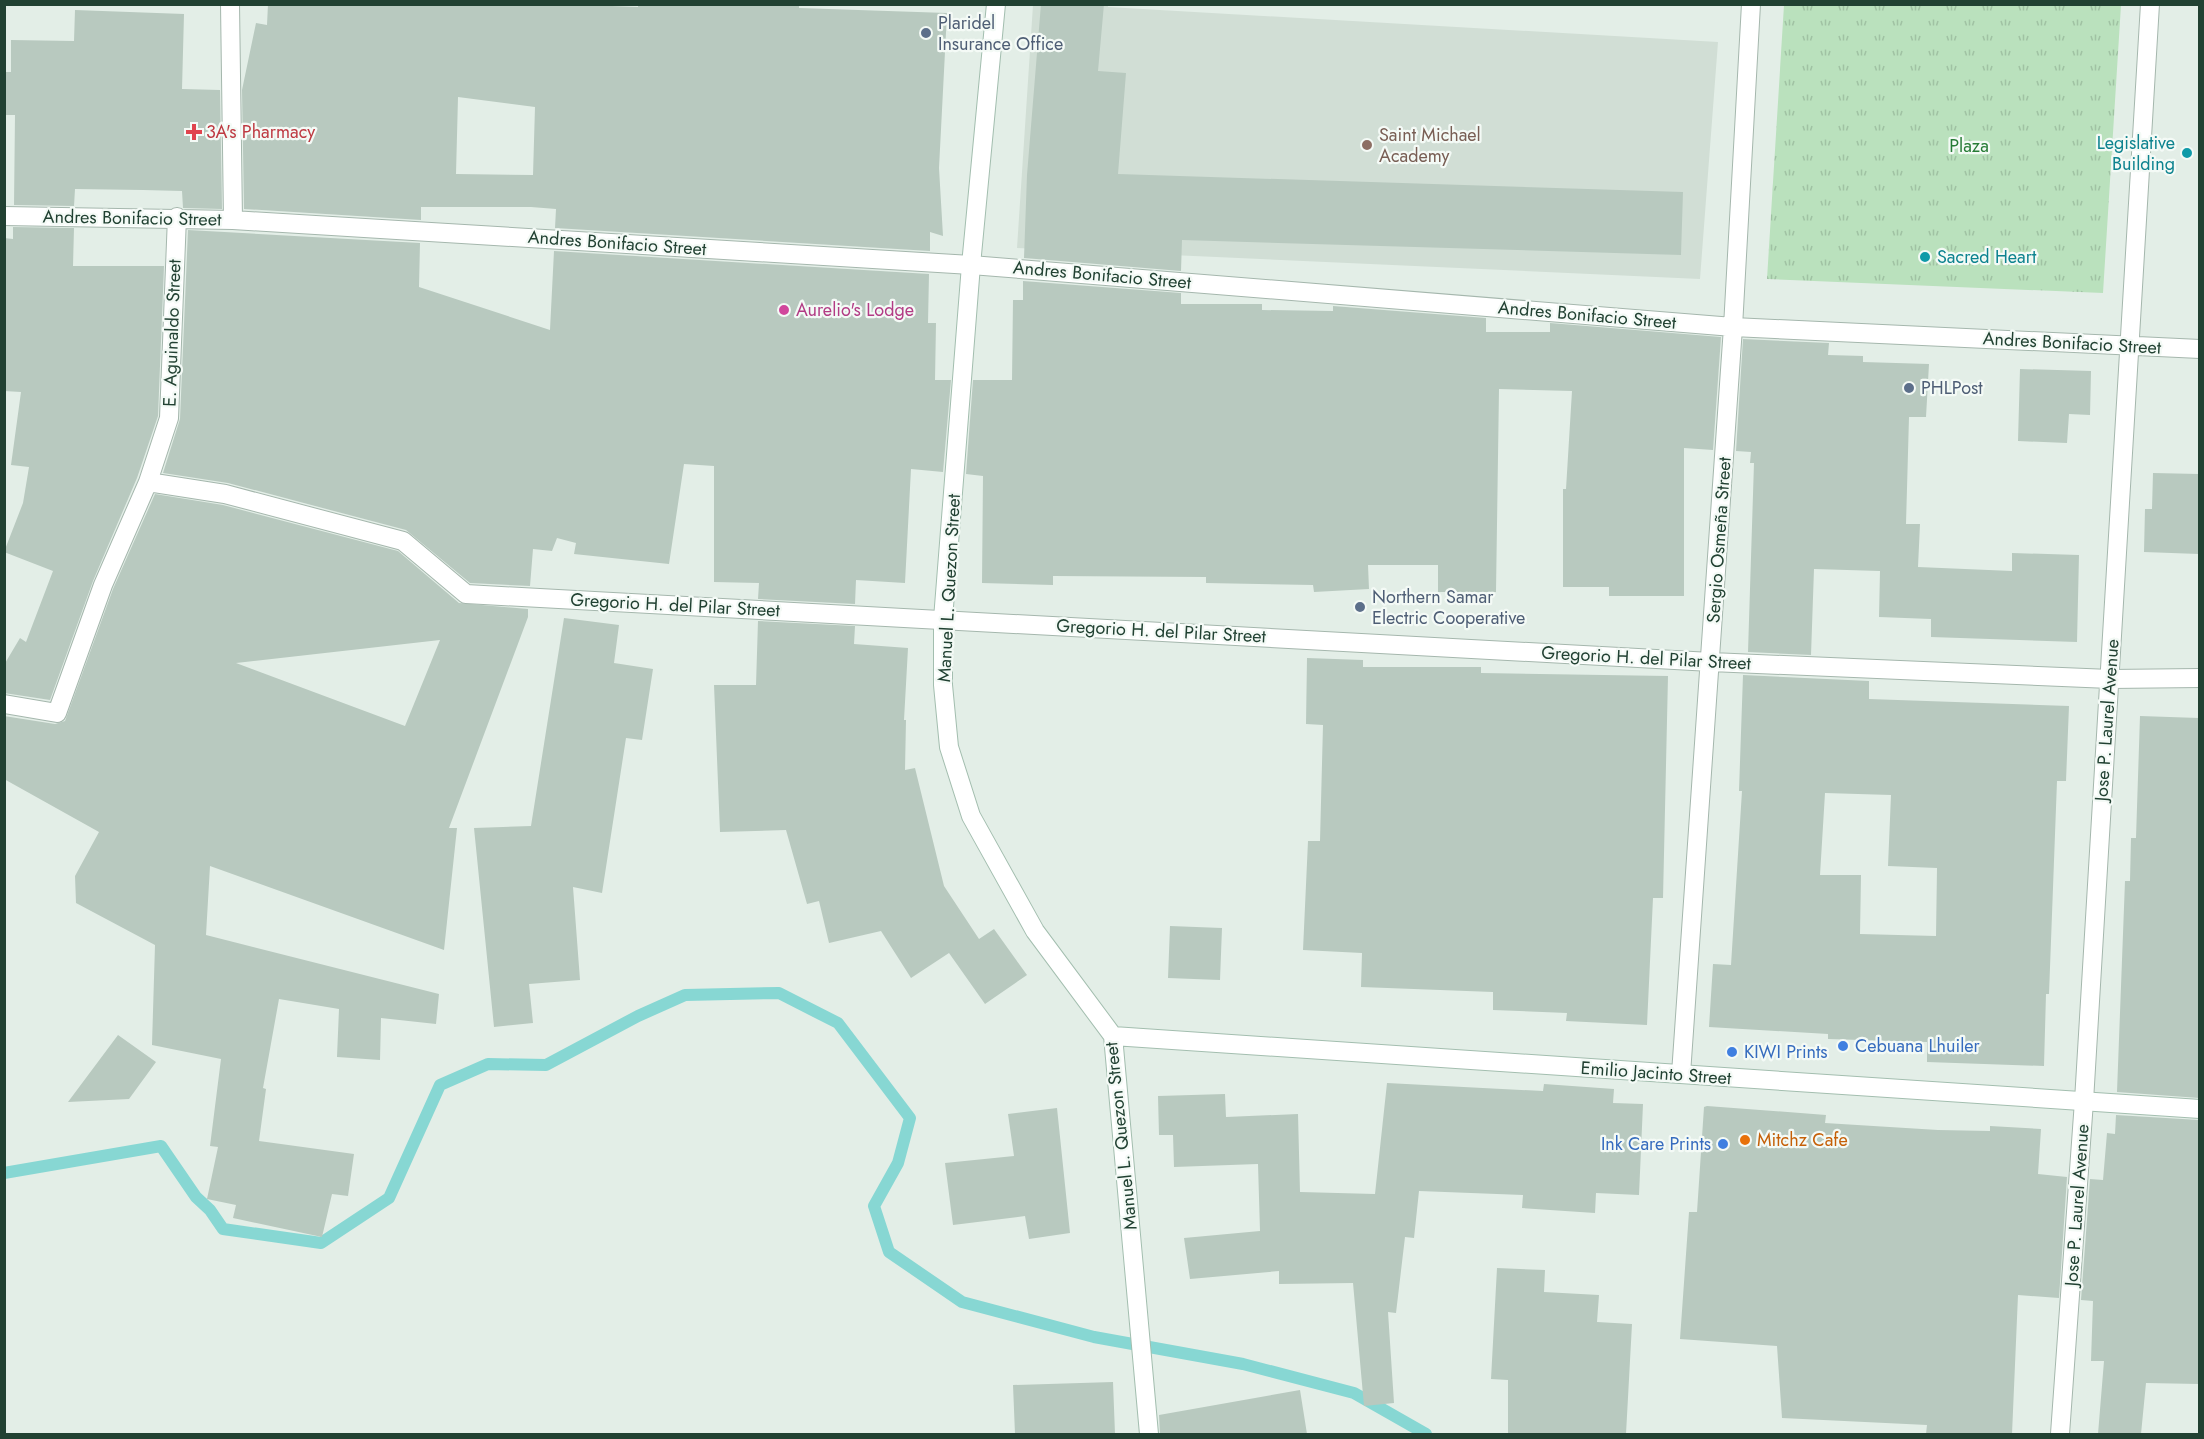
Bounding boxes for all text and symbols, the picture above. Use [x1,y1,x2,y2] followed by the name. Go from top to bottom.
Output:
[938,10,1063,57] place label: Plaridel Insurance Office
[919,26,933,40] marker: Plaridel Insurance Office
[206,119,315,145] place label: 3A's Pharmacy
[1379,122,1481,169] place label: Saint Michael Academy
[187,125,201,139] marker: 3A's Pharmacy
[2097,130,2175,177] place label: Legislative Building
[1949,133,1989,159] park label: Plaza
[1360,138,1374,152] marker: Saint Michael Academy
[2180,146,2194,160] marker: Legislative Building
[42,203,222,233] street label: Andres Bonifacio Street
[527,224,708,262] street label: Andres Bonifacio Street
[1937,244,2037,270] place label: Sacred Heart
[1918,250,1932,264] marker: Sacred Heart
[1012,254,1193,296] street label: Andres Bonifacio Street
[156,258,188,407] street label: E. Aguinaldo Street
[1497,294,1678,336] street label: Andres Bonifacio Street
[796,297,914,323] place label: Aurelio's Lodge
[777,303,791,317] marker: Aurelio's Lodge
[1982,325,2163,361] street label: Andres Bonifacio Street
[1921,375,1983,401] place label: PHLPost
[1902,381,1916,395] marker: PHLPost
[1700,455,1738,624] street label: Sergio Osmeña Street
[931,492,967,683] street label: Manuel L. Quezon Street
[1372,584,1525,631] place label: Northern Samar Electric Cooperative
[570,587,781,624] street label: Gregorio H. del Pilar Street
[1353,600,1367,614] marker: Northern Samar Electric Cooperative
[1056,613,1267,650] street label: Gregorio H. del Pilar Street
[2088,638,2126,804] street label: Jose P. Laurel Avenue
[1541,640,1752,677] street label: Gregorio H. del Pilar Street
[1855,1033,1981,1059] place label: Cebuana Lhuiler
[1744,1039,1828,1065] place label: KIWI Prints
[1836,1039,1850,1053] marker: Cebuana Lhuiler
[1098,1040,1144,1231] street label: Manuel L. Quezon Street
[1725,1045,1739,1059] marker: KIWI Prints
[1580,1055,1733,1091] street label: Emilio Jacinto Street
[2058,1123,2096,1289] street label: Jose P. Laurel Avenue
[1757,1127,1848,1153] place label: Mitchz Cafe
[1601,1131,1711,1157] place label: Ink Care Prints
[1738,1133,1752,1147] marker: Mitchz Cafe
[1716,1137,1730,1151] marker: Ink Care Prints

